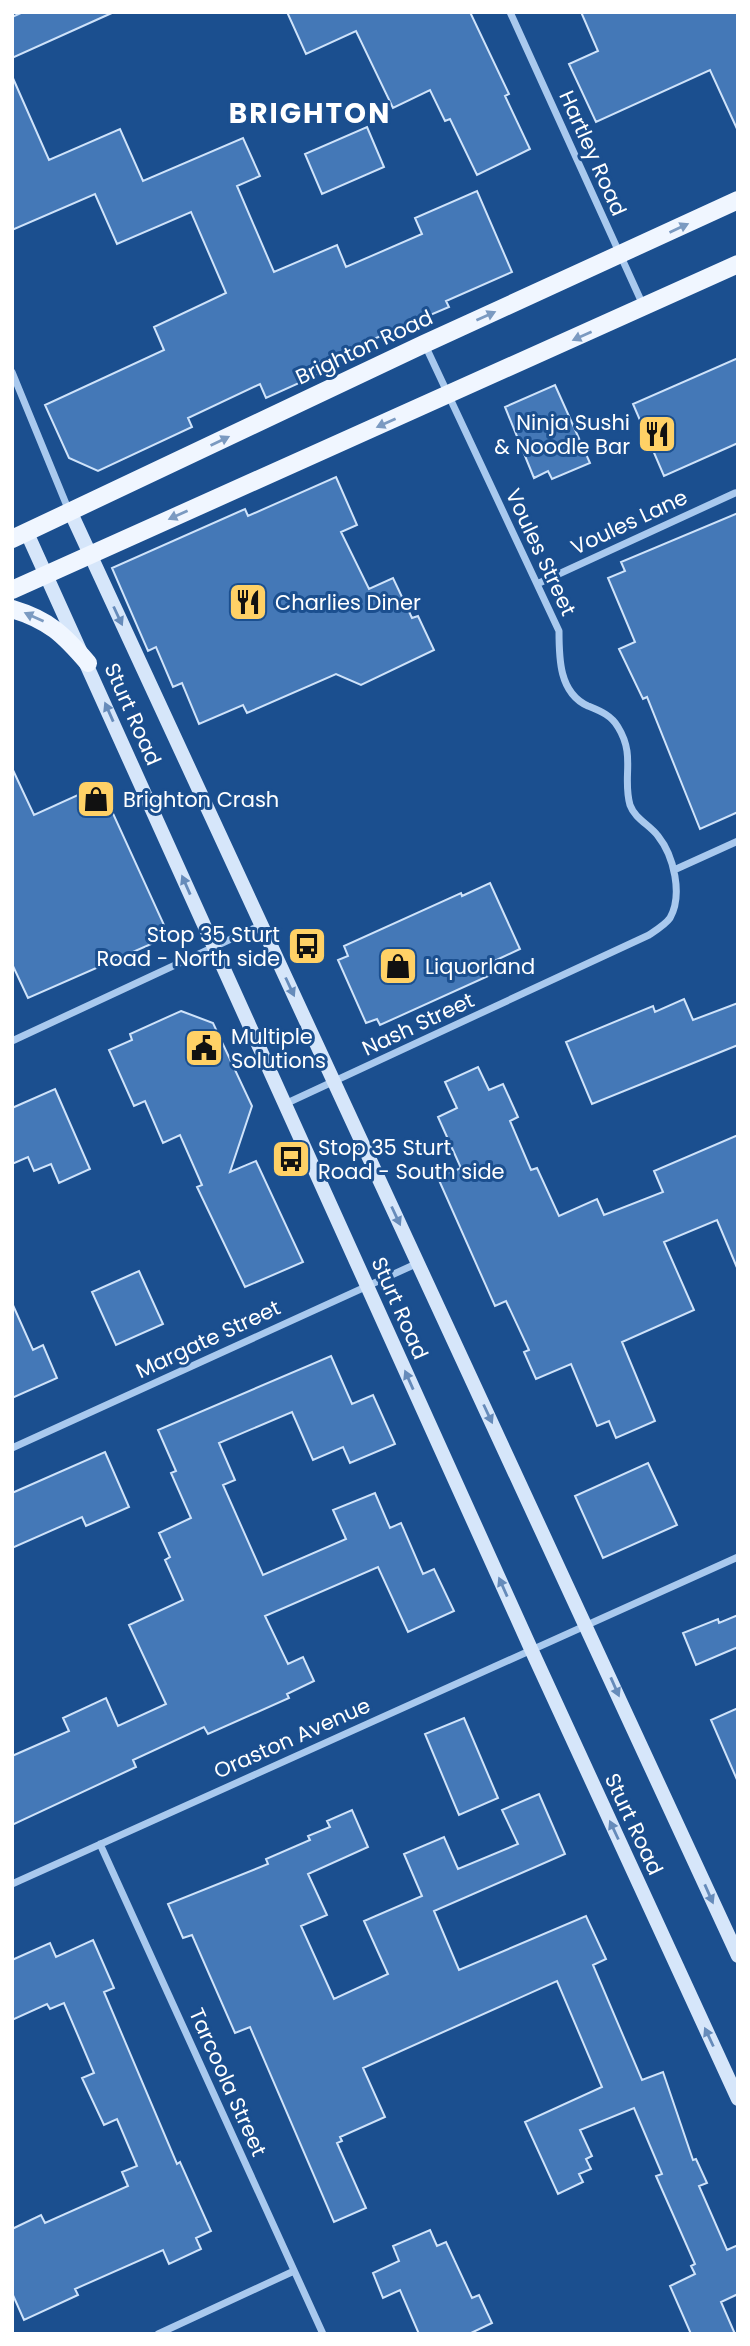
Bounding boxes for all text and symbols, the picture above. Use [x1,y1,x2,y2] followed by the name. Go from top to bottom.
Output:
[552,86,634,220] street label: Hartley Road
[229,94,391,133] district label: BRIGHTON
[669,222,689,233] one-way arrow
[291,303,437,391] street label: Brighton Road
[476,310,496,322] one-way arrow
[572,330,592,342] one-way arrow
[494,408,630,461] place label: Ninja Sushi & Noodle Bar
[636,413,678,455] restaurant icon: Ninja Sushi & Noodle Bar
[376,418,397,429] one-way arrow
[210,436,230,447] one-way arrow
[566,482,692,562] street label: Voules Lane
[499,484,583,620] street label: Voules Street
[168,509,188,521] one-way arrow
[227,581,269,623] restaurant icon: Charlies Diner
[275,588,421,617] place label: Charlies Diner
[113,606,124,627] one-way arrow
[24,611,44,623] one-way arrow
[98,658,168,770] street label: Sturt Road
[103,702,115,722] one-way arrow
[75,778,117,820] shop icon: Brighton Crash
[123,785,279,814] place label: Brighton Crash
[180,874,191,895] one-way arrow
[97,920,280,973] place label: Stop 35 Sturt Road - North side
[286,925,328,967] bus stop icon: Stop 35 Sturt Road - North side
[377,945,419,987] shop icon: Liquorland
[425,952,535,981] place label: Liquorland
[284,977,296,997] one-way arrow
[357,985,479,1063] street label: Nash Street
[231,1022,326,1075] place label: Multiple Solutions
[183,1027,225,1069] public building icon: Multiple Solutions
[318,1133,505,1186] place label: Stop 35 Sturt Road - South side
[270,1138,312,1180] bus stop icon: Stop 35 Sturt Road - South side
[391,1205,402,1226] one-way arrow
[365,1252,435,1364] street label: Sturt Road
[131,1293,285,1385] street label: Margate Street
[403,1370,415,1390] one-way arrow
[482,1404,494,1424] one-way arrow
[497,1577,509,1597] one-way arrow
[610,1676,621,1697] one-way arrow
[209,1690,375,1786] street label: Oraston Avenue
[598,1768,670,1880] street label: Sturt Road
[608,1820,620,1840] one-way arrow
[704,1883,715,1904] one-way arrow
[182,2003,274,2161] street label: Tarcoola Street
[703,2027,715,2047] one-way arrow

